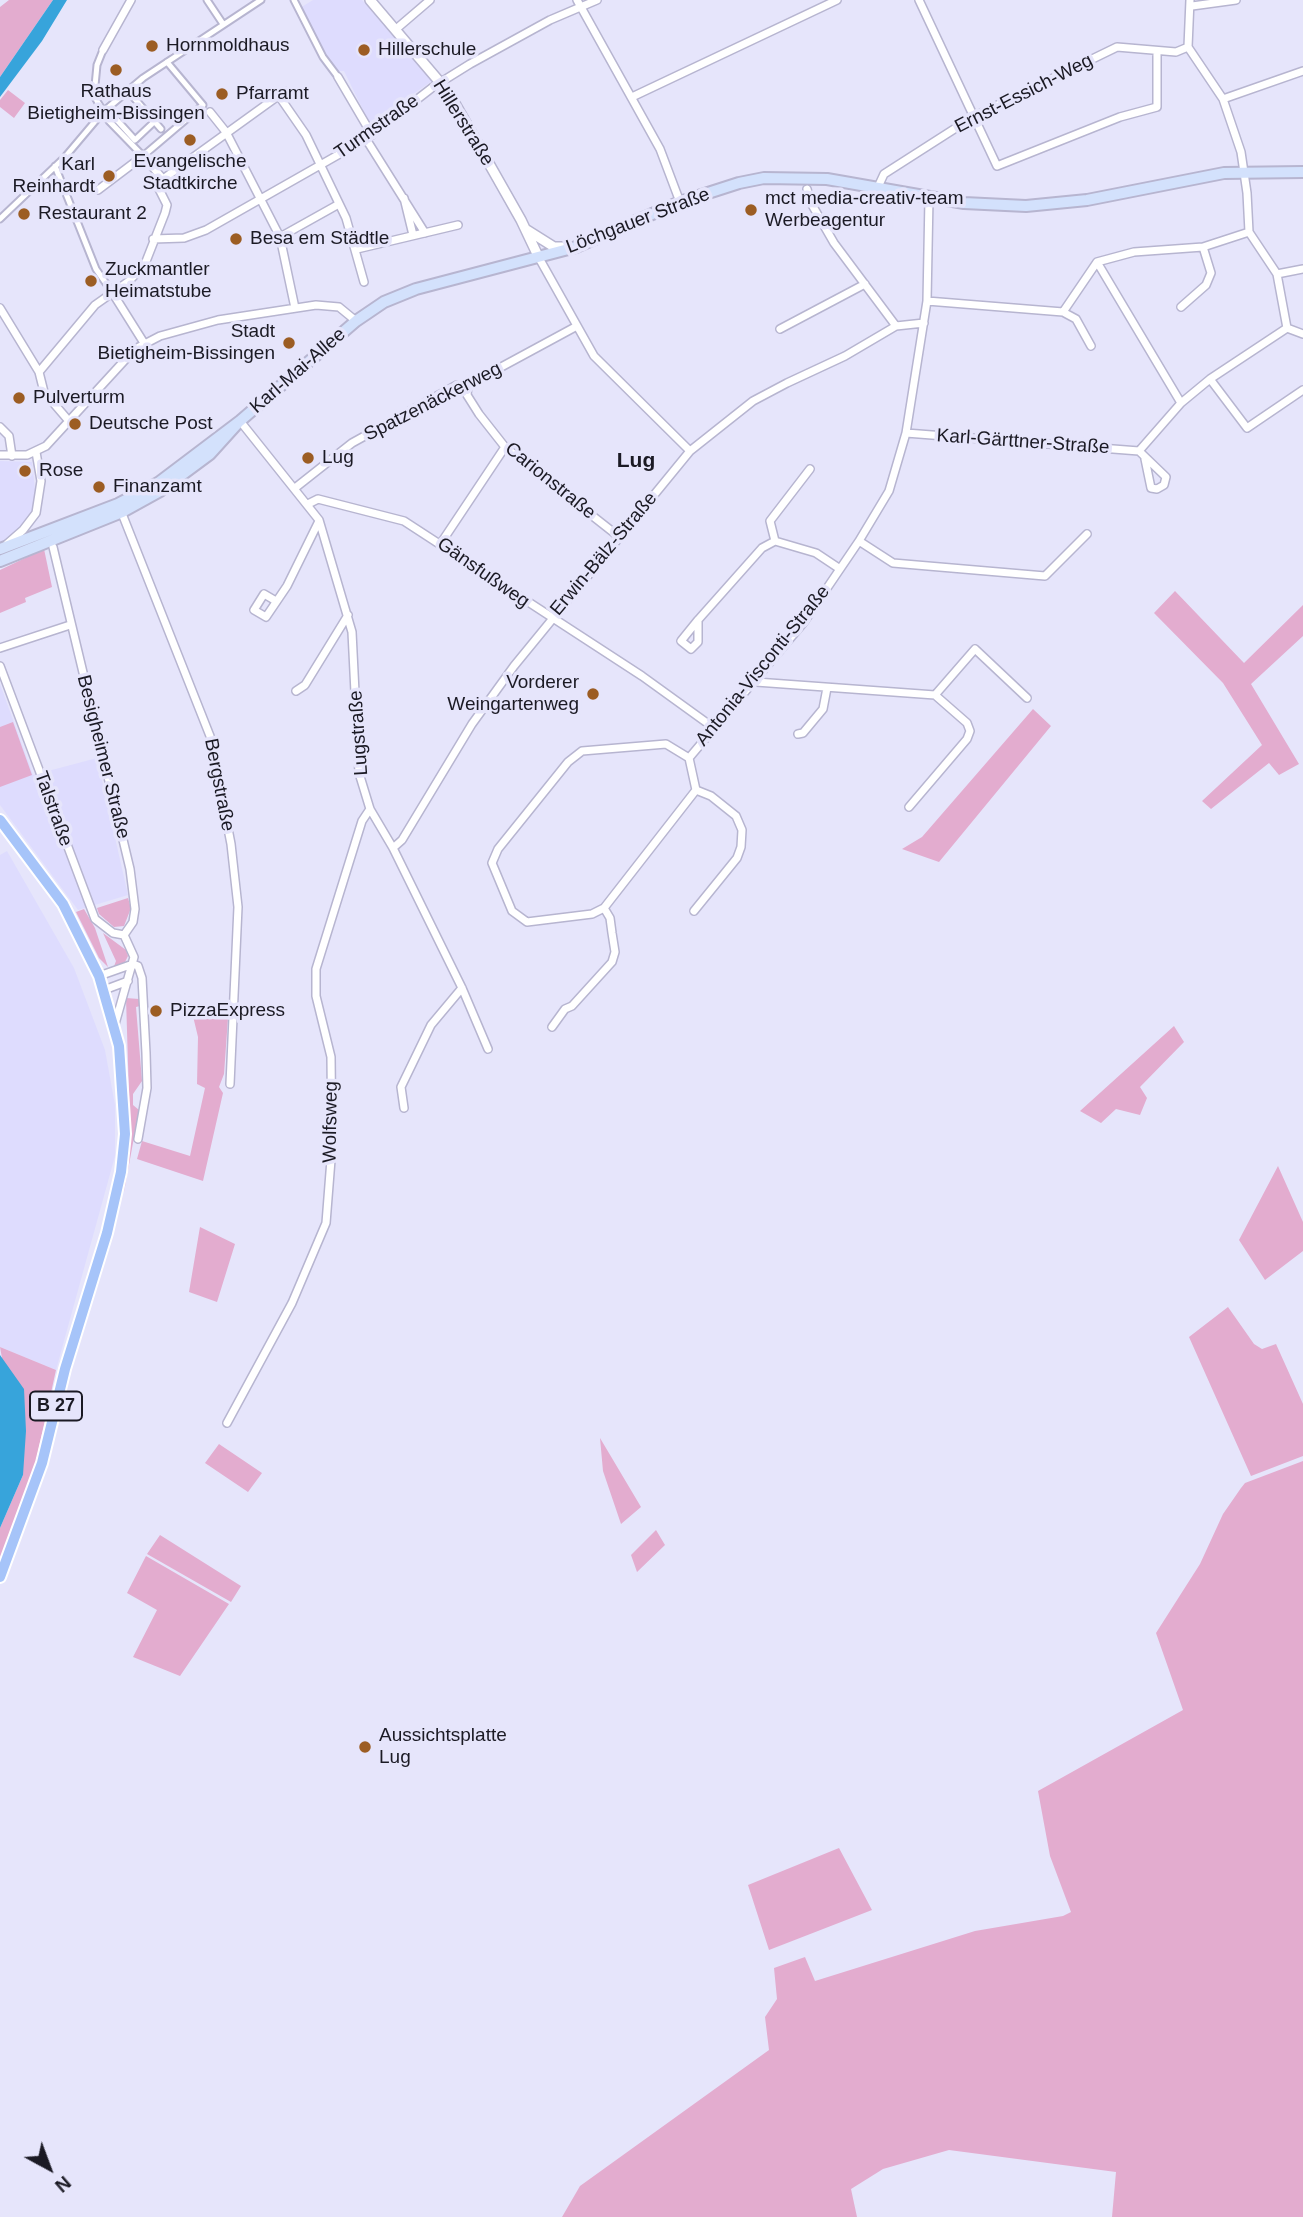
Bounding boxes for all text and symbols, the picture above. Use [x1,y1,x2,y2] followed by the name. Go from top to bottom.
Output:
[166,35,290,57] place label: Hornmoldhaus
[144,38,160,54] marker: Hornmoldhaus
[378,39,476,61] place label: Hillerschule
[356,42,372,58] marker: Hillerschule
[951,49,1097,139] street label: Ernst-Essich-Weg
[108,62,124,78] marker: Rathaus Bietigheim-Bissingen
[428,76,498,170] street label: Hillerstraße
[27,81,205,125] place label: Rathaus Bietigheim-Bissingen
[236,83,309,105] place label: Pfarramt
[214,86,230,102] marker: Pfarramt
[331,90,423,164] street label: Turmstraße
[182,132,198,148] marker: Evangelische Stadtkirche
[133,151,247,195] place label: Evangelische Stadtkirche
[13,154,95,198] place label: Karl Reinhardt
[101,168,117,184] marker: Karl Reinhardt
[563,183,713,259] street label: Löchgauer Straße
[765,188,963,232] place label: mct media-creativ-team Werbeagentur
[743,202,759,218] marker: mct media-creativ-team Werbeagentur
[38,203,147,225] place label: Restaurant 2
[16,206,32,222] marker: Restaurant 2
[250,228,389,250] place label: Besa em Städtle
[228,231,244,247] marker: Besa em Städtle
[105,259,212,303] place label: Zuckmantler Heimatstube
[83,273,99,289] marker: Zuckmantler Heimatstube
[98,321,275,365] place label: Stadt Bietigheim-Bissingen
[245,323,351,419] street label: Karl-Mai-Allee
[281,335,297,351] marker: Stadt Bietigheim-Bissingen
[361,358,505,446] street label: Spatzenäckerweg
[33,387,125,409] place label: Pulverturm
[11,390,27,406] marker: Pulverturm
[89,413,213,435] place label: Deutsche Post
[67,416,83,432] marker: Deutsche Post
[936,425,1110,459] street label: Karl-Gärttner-Straße
[500,438,600,524] street label: Carionstraße
[322,447,354,469] place label: Lug
[617,448,655,474] district label: Lug
[300,450,316,466] marker: Lug
[39,460,83,482] place label: Rose
[17,463,33,479] marker: Rose
[113,476,202,498] place label: Finanzamt
[91,479,107,495] marker: Finanzamt
[546,488,662,620] street label: Erwin-Bälz-Straße
[432,533,534,613] street label: Gänsfußweg
[691,581,835,751] street label: Antonia-Visconti-Straße
[447,672,579,716] place label: Vorderer Weingartenweg
[72,673,134,841] street label: Besigheimer Straße
[585,686,601,702] marker: Vorderer Weingartenweg
[345,690,373,776] street label: Lugstraße
[199,737,239,833] street label: Bergstraße
[29,768,77,850] street label: Talstraße
[170,1000,285,1022] place label: PizzaExpress
[148,1003,164,1019] marker: PizzaExpress
[319,1081,343,1163] street label: Wolfsweg
[30,1392,82,1420] road number: B 27
[379,1725,507,1769] place label: Aussichtsplatte Lug
[357,1739,373,1755] marker: Aussichtsplatte Lug
[14,2133,84,2203] north arrow
[51,2172,75,2197] text: N

